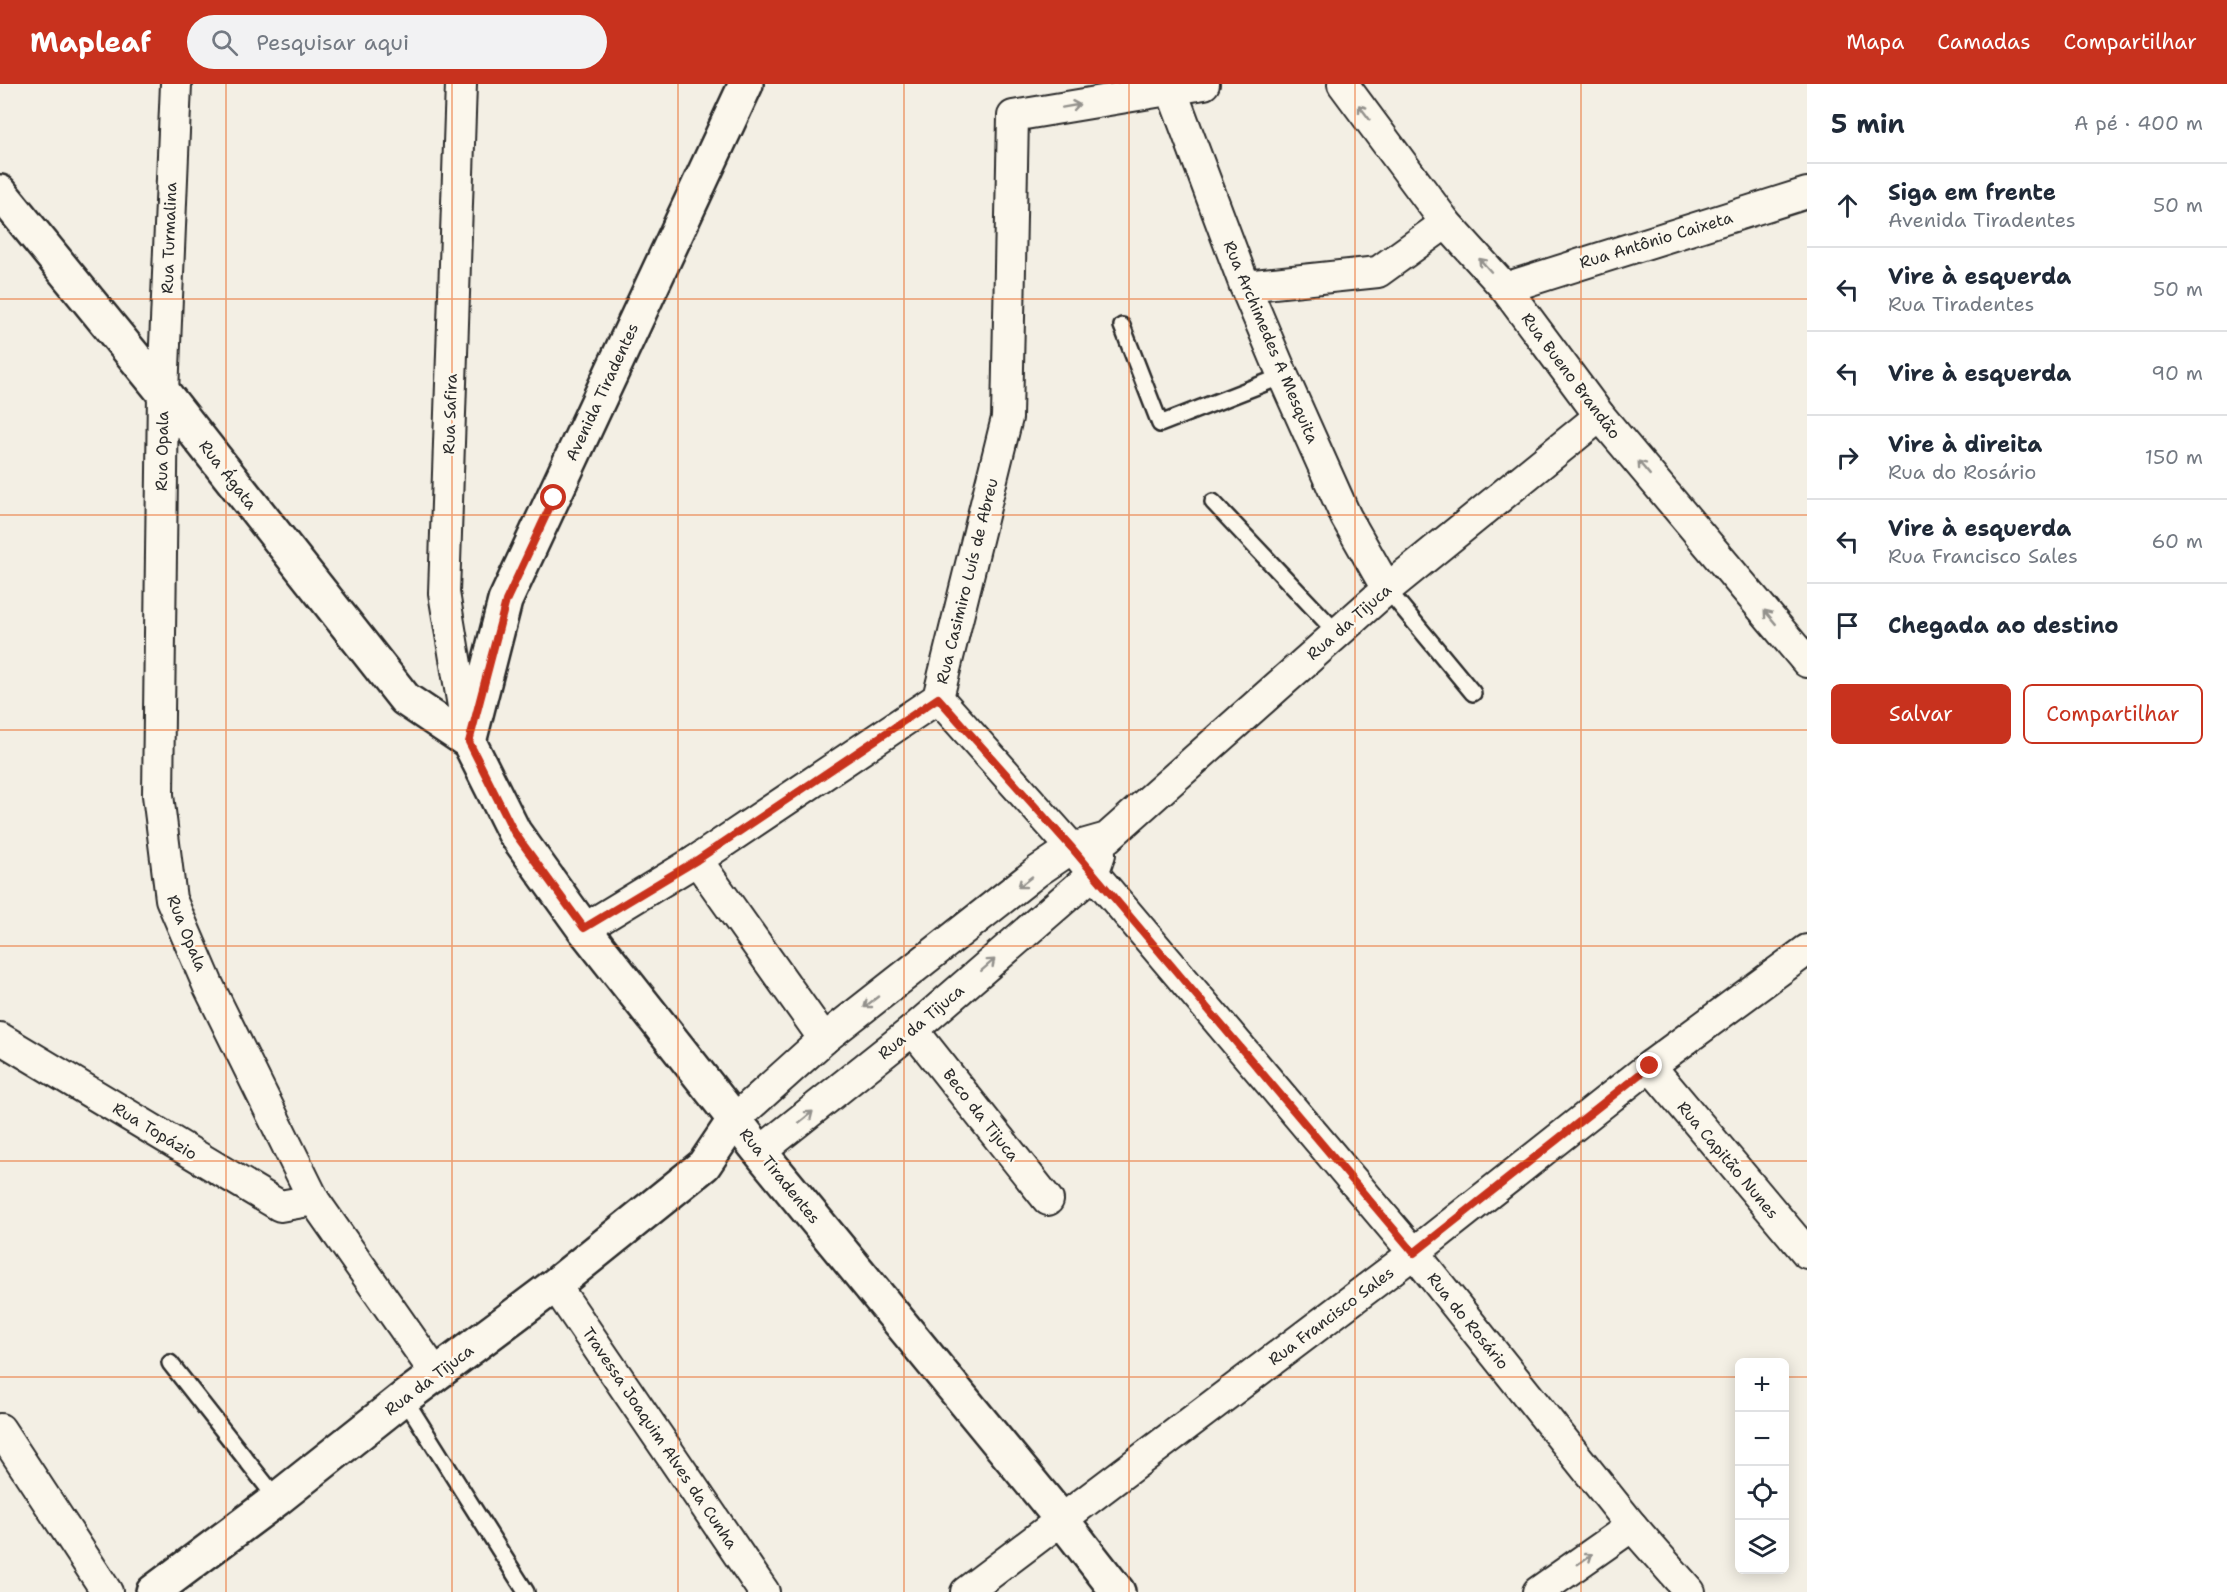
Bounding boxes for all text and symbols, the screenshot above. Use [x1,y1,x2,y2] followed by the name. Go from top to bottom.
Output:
[187,15,607,69] search box
[30,23,151,61] text: Mapleaf
[208,26,241,59] icon: search
[256,28,409,57] text: Pesquisar aqui
[1846,28,1904,56] text: Mapa
[1937,28,2031,56] text: Camadas
[2064,28,2197,56] text: Compartilhar
[1061,100,1081,111] one-way arrow
[1357,105,1370,121] one-way arrow
[1831,106,1905,141] text: 5 min
[2074,110,2203,136] text: A pé · 400 m
[1888,178,2056,207] text: Siga em frente
[157,182,181,294] street label: Rua Turmalina
[1831,189,1864,222] icon: ahead
[2153,192,2203,218] text: 50 m
[1577,207,1735,273] street label: Rua Antônio Caixeta
[1888,207,2076,233] text: Avenida Tiradentes
[1219,238,1323,447] street label: Rua Archimedes A Mesquita
[1478,258,1492,273] one-way arrow
[1888,262,2071,291] text: Vire à esquerda
[1831,273,1864,306] icon: left
[2153,276,2203,302] text: 50 m
[1888,291,2034,317] text: Rua Tiradentes
[1517,309,1625,443] street label: Rua Bueno Brandão
[561,319,643,464] street label: Avenida Tiradentes
[1831,357,1864,390] icon: left
[1888,359,2071,388] text: Vire à esquerda
[2151,360,2203,386] text: 90 m
[438,373,462,455] street label: Rua Safira
[151,411,173,491] street label: Rua Opala
[1888,430,2042,459] text: Vire à direita
[194,436,262,514] street label: Rua Ágata
[1831,441,1864,474] icon: right
[2145,444,2203,470] text: 150 m
[1888,459,2036,485] text: Rua do Rosário
[1637,460,1650,476] one-way arrow
[931,476,1003,686] street label: Rua Casimiro Luís de Abreu
[540,484,566,510] route start
[1888,514,2071,543] text: Vire à esquerda
[1831,525,1864,558] icon: left
[2151,528,2203,554] text: 60 m
[1888,543,2078,569] text: Rua Francisco Sales
[1302,579,1396,665] street label: Rua da Tijuca
[1763,609,1776,625] one-way arrow
[1831,609,1864,642] icon: arrive
[1888,611,2119,640] text: Chegada ao destino
[1831,684,2011,744] button: Salvar
[2023,684,2203,744] button: Compartilhar
[1017,875,1033,888] one-way arrow
[162,892,212,974] street label: Rua Opala
[980,958,995,972] one-way arrow
[874,980,968,1064] street label: Rua da Tijuca
[863,996,879,1009] one-way arrow
[1636,1052,1662,1078] route end
[938,1064,1024,1166] street label: Beco da Tijuca
[1673,1097,1783,1223] street label: Rua Capitão Nunes
[109,1098,201,1164] street label: Rua Topázio
[798,1110,814,1123] one-way arrow
[735,1124,825,1228] street label: Rua Tiradentes
[1264,1262,1398,1370] street label: Rua Francisco Sales
[1422,1268,1514,1374] street label: Rua do Rosário
[578,1323,742,1553] street label: Travessa Joaquim Alves da Cunha
[380,1340,478,1420] street label: Rua da Tijuca
[1735,1358,1789,1574] map controls
[1735,1358,1789,1412] button: +
[1735,1412,1789,1466] button: −
[1735,1466,1789,1520] button: locate
[1735,1520,1789,1574] button: layers
[1576,1553,1592,1565] one-way arrow

